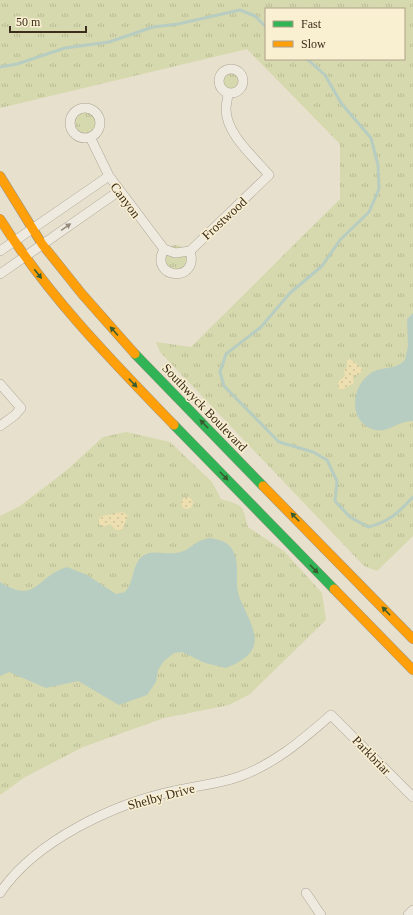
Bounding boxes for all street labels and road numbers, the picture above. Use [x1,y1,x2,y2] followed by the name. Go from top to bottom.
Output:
[107,180,144,221] street label: Canyon
[199,194,250,243] street label: Frostwood
[159,360,251,455] street label: Southwyck Boulevard
[349,733,394,778] street label: Parkbriar
[126,780,197,813] street label: Shelby Drive

